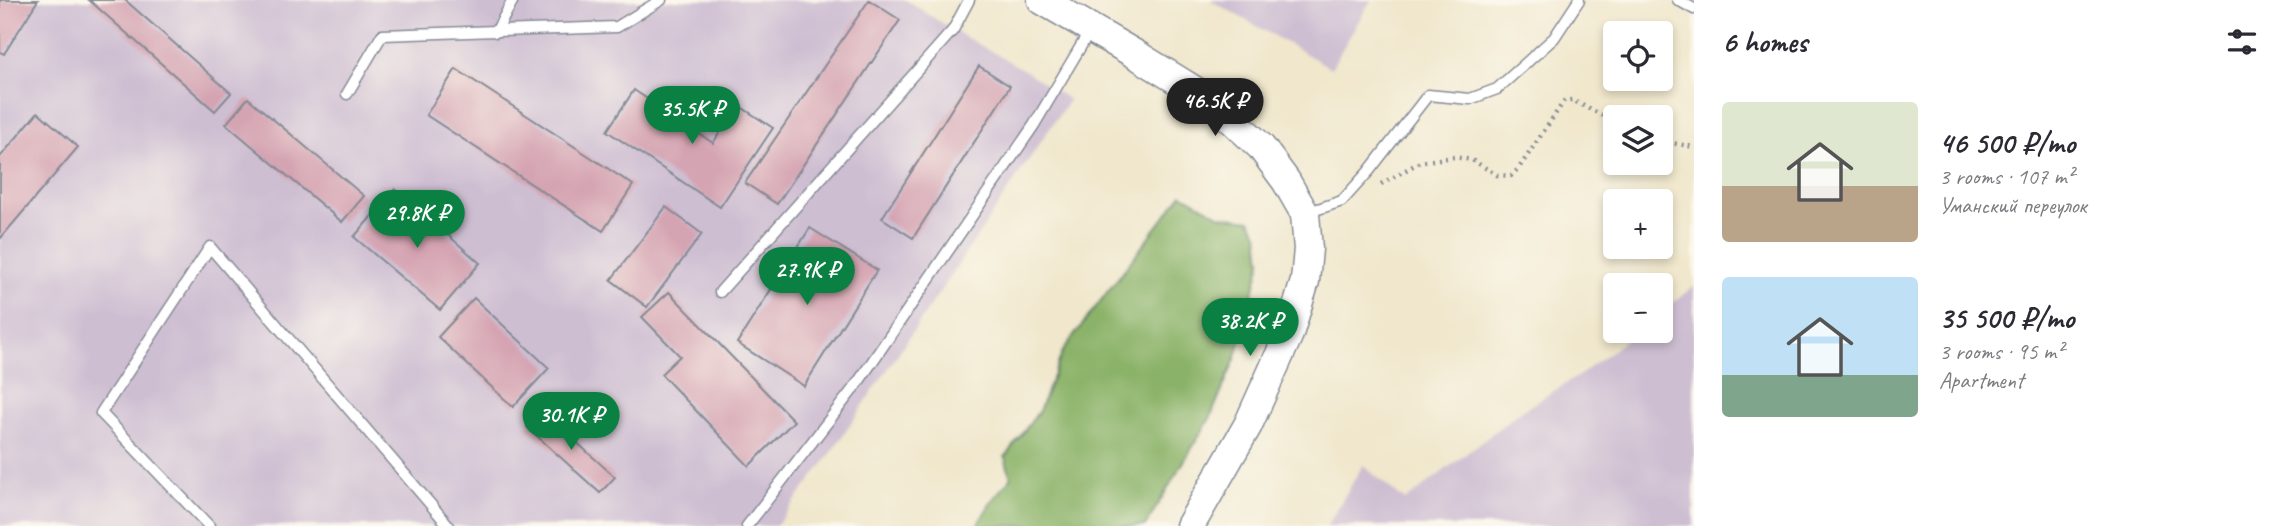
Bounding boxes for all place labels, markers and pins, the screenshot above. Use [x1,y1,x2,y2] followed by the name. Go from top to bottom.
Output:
[1150,78,1280,138] pin: 46.5K ₽
[627,86,757,146] pin: 35.5K ₽
[352,190,482,250] pin: 29.8K ₽
[742,247,872,307] pin: 27.9K ₽
[1185,298,1315,358] pin: 38.2K ₽
[506,392,636,452] pin: 30.1K ₽

